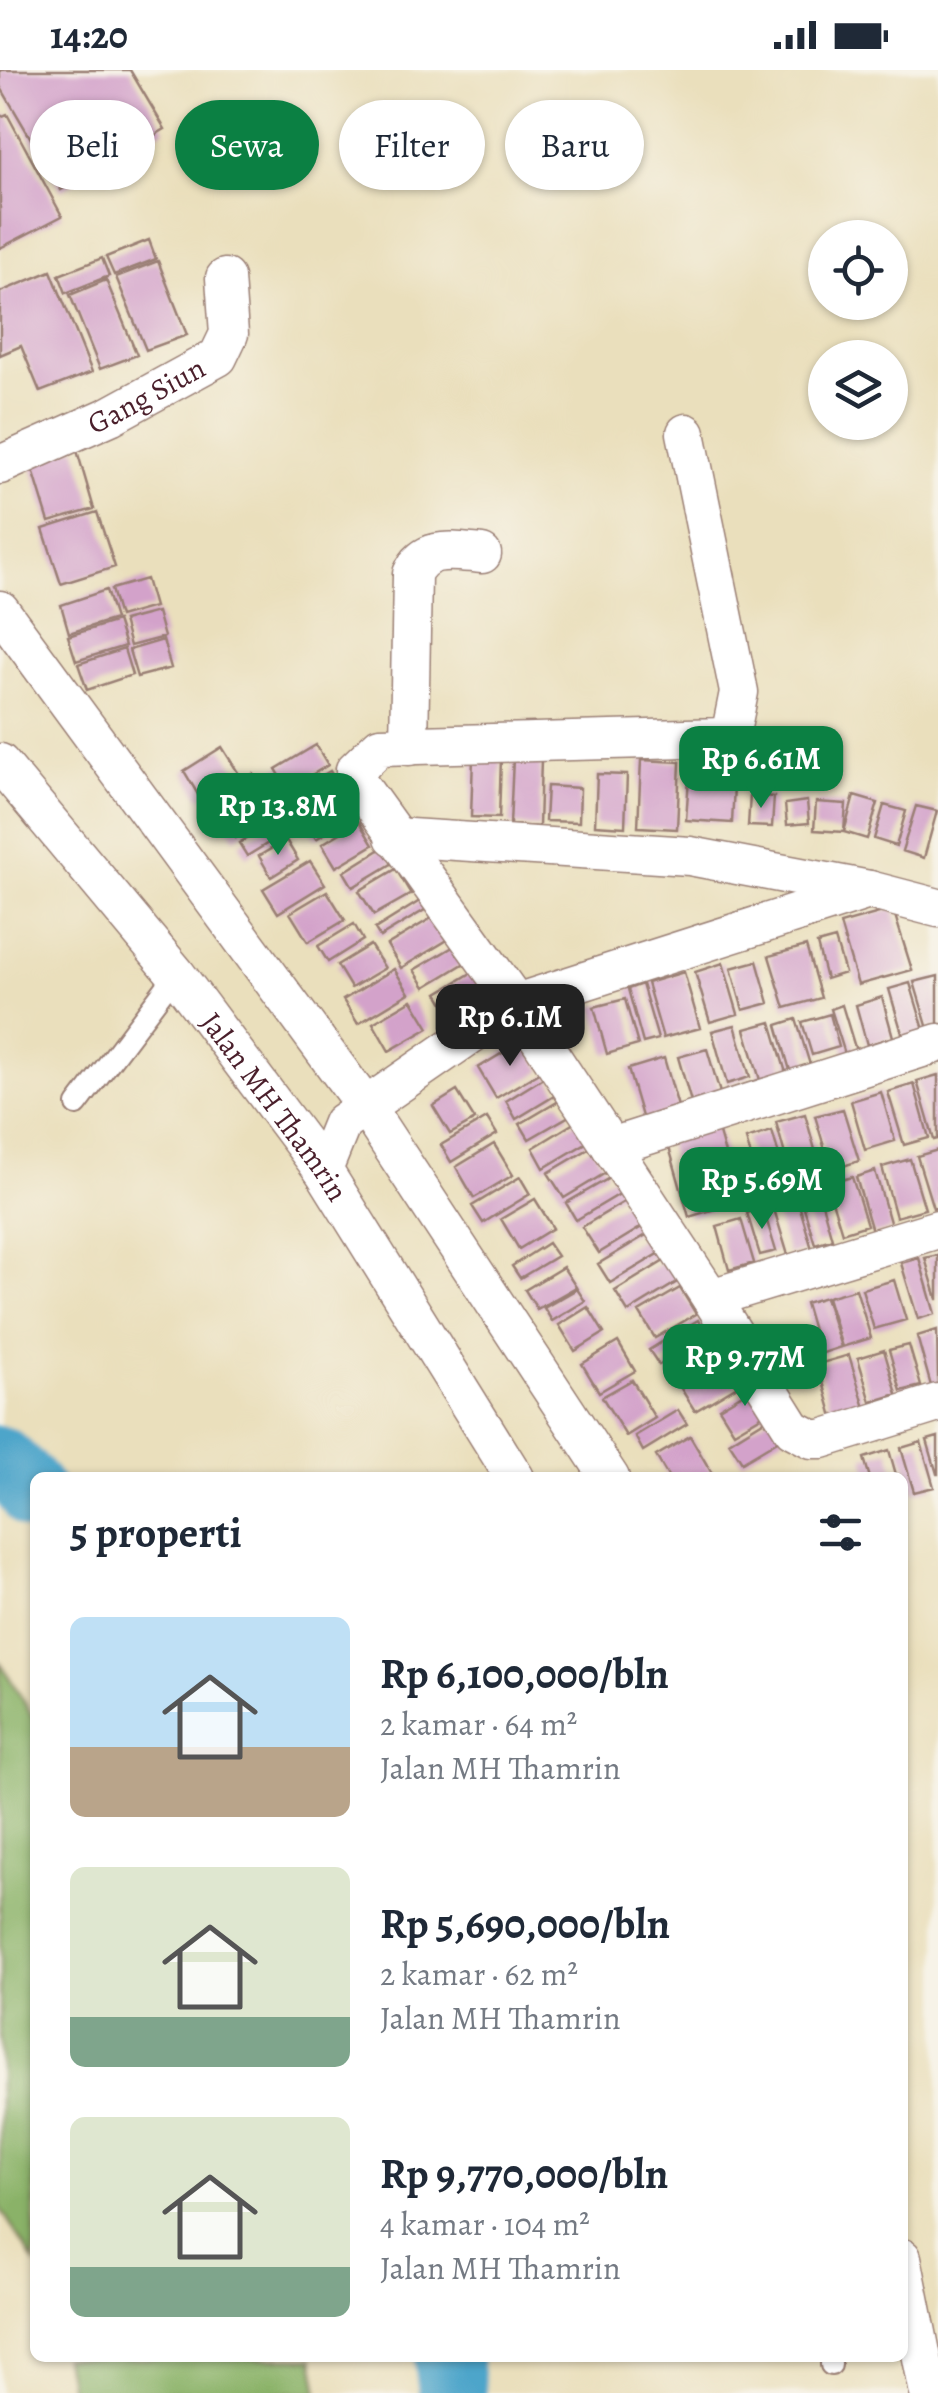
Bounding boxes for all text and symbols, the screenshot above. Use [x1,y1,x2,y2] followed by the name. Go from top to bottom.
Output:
[50,9,128,61] text: 14:20
[30,100,155,190] chip: Beli
[175,100,319,190] chip: Sewa
[339,100,485,190] chip: Filter
[505,100,644,190] chip: Baru
[808,220,908,440] map controls
[808,220,908,320] button: locate
[808,340,908,440] button: layers
[81,348,212,443] street label: Gang Siun
[658,726,864,811] pin: Rp 6.61M
[701,736,821,780] text: Rp 6.61M
[175,773,381,858] pin: Rp 13.8M
[219,783,337,827] text: Rp 13.8M
[418,984,602,1069] pin: Rp 6.1M
[458,994,562,1038] text: Rp 6.1M
[191,1004,357,1209] street label: Jalan MH Thamrin
[659,1147,865,1232] pin: Rp 5.69M
[701,1157,823,1201] text: Rp 5.69M
[642,1324,848,1409] pin: Rp 9.77M
[685,1334,805,1378] text: Rp 9.77M
[70,1504,242,1561] text: 5 properti
[813,1505,868,1560] icon: filters
[380,1645,669,1702] text: Rp 6,100,000/bln
[150,1657,270,1777] icon: home
[380,1702,577,1746] text: 2 kamar · 64 m²
[380,1746,621,1790] text: Jalan MH Thamrin
[380,1895,670,1952] text: Rp 5,690,000/bln
[150,1907,270,2027] icon: home
[380,1952,578,1996] text: 2 kamar · 62 m²
[380,1996,621,2040] text: Jalan MH Thamrin
[380,2145,668,2202] text: Rp 9,770,000/bln
[150,2157,270,2277] icon: home
[380,2202,590,2246] text: 4 kamar · 104 m²
[380,2246,621,2290] text: Jalan MH Thamrin

